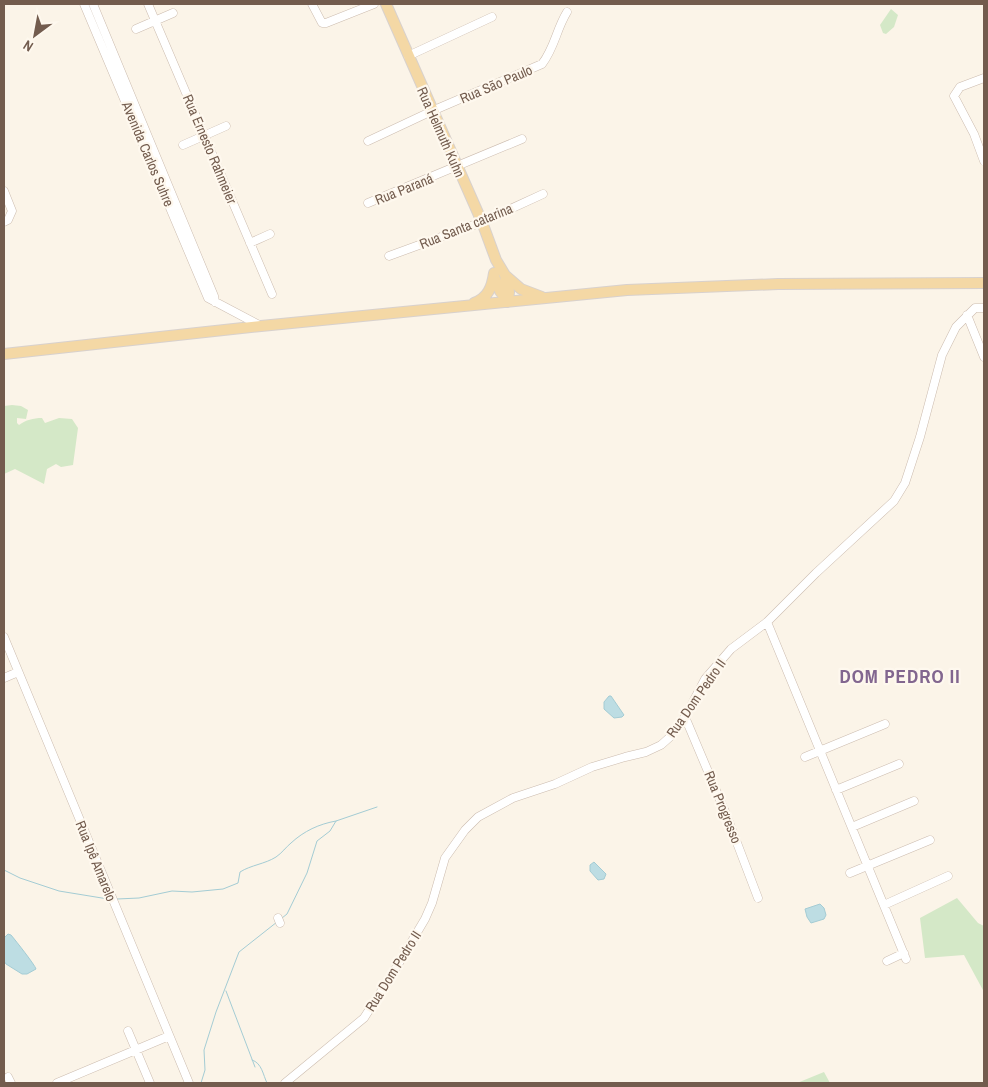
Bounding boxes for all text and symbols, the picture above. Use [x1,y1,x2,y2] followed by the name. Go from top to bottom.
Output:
[10,10,60,60] north arrow
[20,36,36,56] text: N
[457,61,535,107] street label: Rua São Paulo
[413,84,469,180] street label: Rua Helmuth Kuhn
[179,91,241,207] street label: Rua Ernesto Rahmeier
[117,98,178,209] street label: Avenida Carlos Suhre
[372,169,436,209] street label: Rua Paraná
[417,199,516,253] street label: Rua Santa catarina
[662,655,730,741] street label: Rua Dom Pedro II
[839,663,961,689] district label: DOM PEDRO II
[700,768,746,846] street label: Rua Progresso
[72,818,120,904] street label: Rua Ipê Amarelo
[361,927,425,1015] street label: Rua Dom Pedro II

